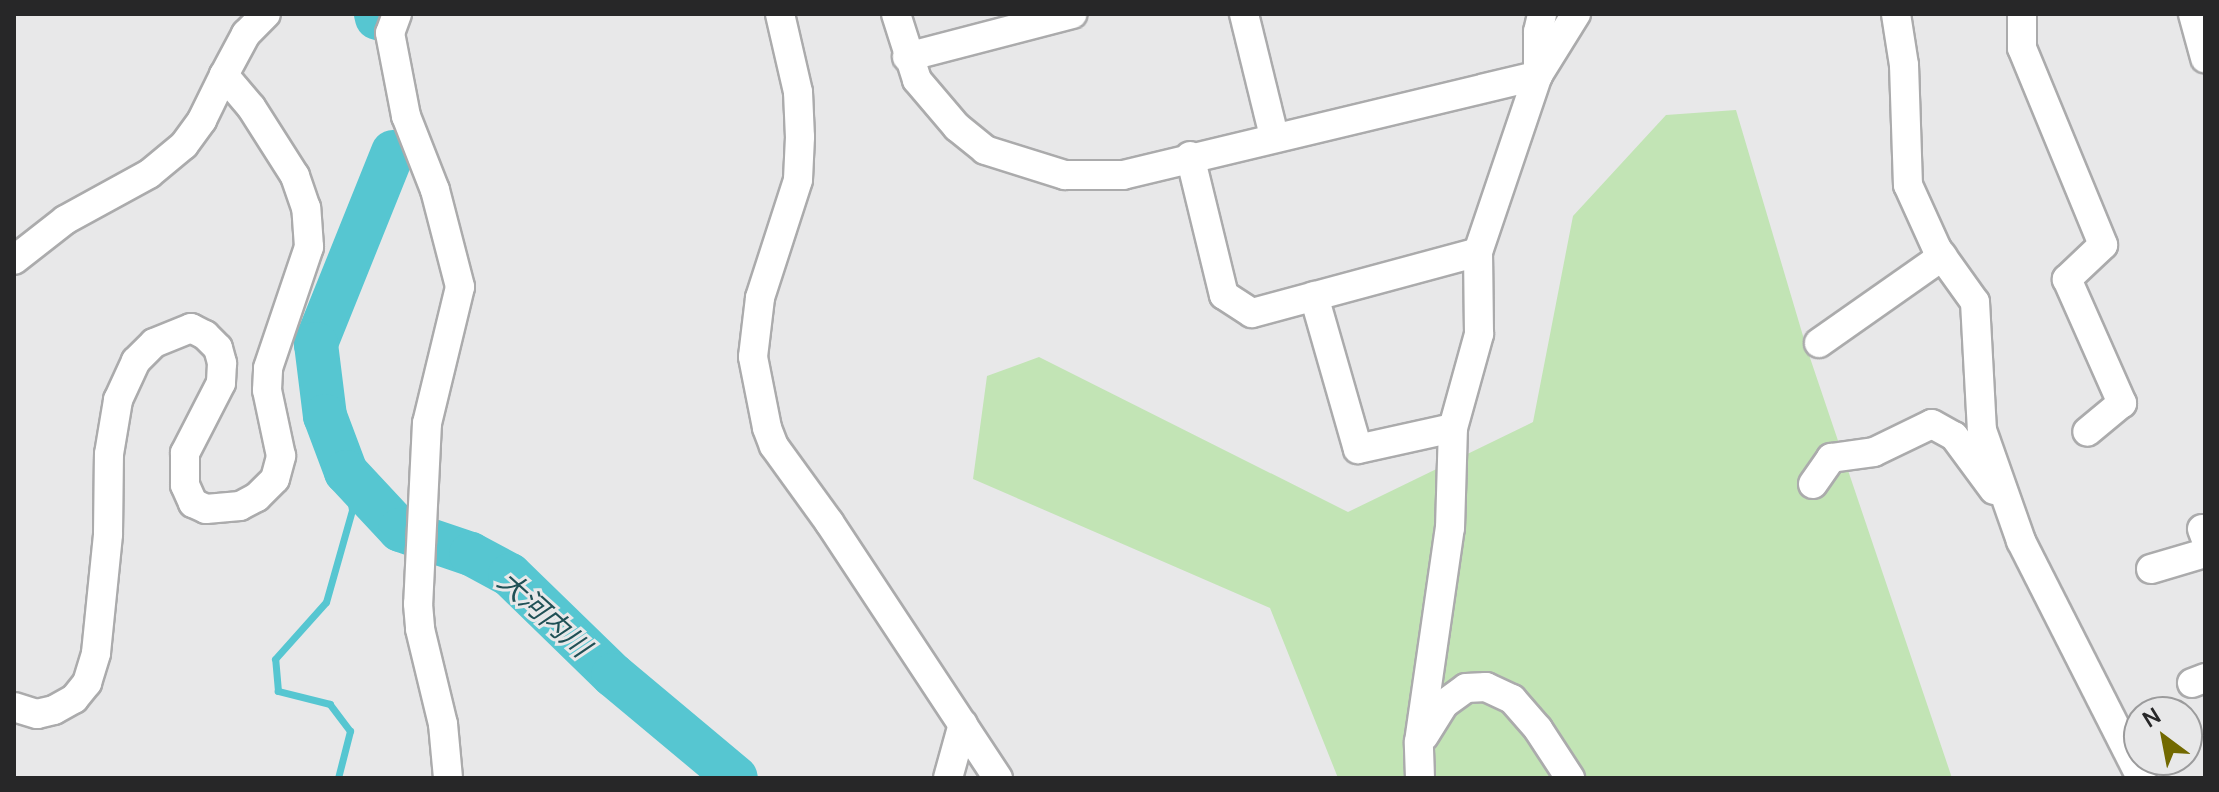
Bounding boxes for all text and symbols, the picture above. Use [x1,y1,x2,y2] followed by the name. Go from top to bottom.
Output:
[492,563,598,663] water label: 大河内川
[2123,696,2203,776] north arrow
[2137,700,2166,734] text: N

